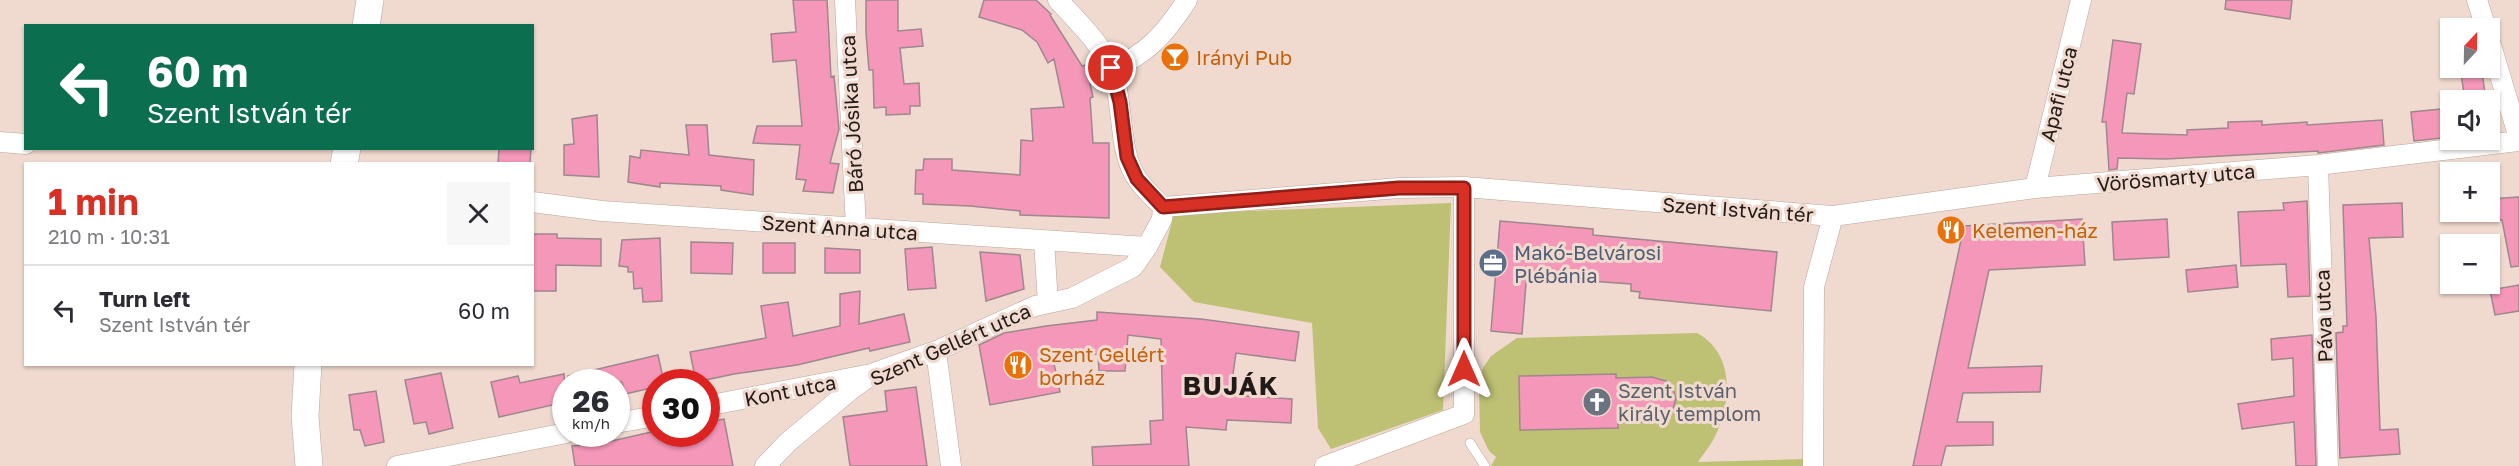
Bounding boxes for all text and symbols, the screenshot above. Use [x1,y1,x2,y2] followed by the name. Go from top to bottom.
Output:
[2440,18,2500,78] north arrow
[2440,18,2500,294] map controls
[835,34,867,194] street label: Báró Jósika utca
[1159,41,1191,73] bar icon: Irányi Pub
[1085,42,1136,93] pin
[2035,44,2081,144] street label: Apafi utca
[1196,45,1292,69] place label: Irányi Pub
[147,46,248,96] text: 60 m
[48,48,126,126] icon: left
[1094,51,1127,84] icon: arrive
[2440,90,2500,150] button: sound
[147,97,351,129] text: Szent István tér
[2096,158,2256,196] street label: Vörösmarty utca
[2440,162,2500,222] button: +
[48,180,139,223] text: 1 min
[447,182,510,245] button: close
[1662,192,1815,226] street label: Szent István tér
[761,210,919,244] street label: Szent Anna utca
[1935,214,1967,246] restaurant icon: Kelemen-ház
[1972,218,2098,242] place label: Kelemen-ház
[48,224,170,248] text: 210 m · 10:31
[2440,234,2500,294] button: −
[1514,240,1661,287] place label: Makó-Belvárosi Plébánia
[1477,247,1509,279] office icon: Makó-Belvárosi Plébánia
[2309,269,2337,363] street label: Páva utca
[99,285,190,312] text: Turn left
[48,294,81,327] icon: left
[458,297,510,324] text: 60 m
[866,298,1034,390] street label: Szent Gellért utca
[99,312,250,336] text: Szent István tér
[1432,337,1496,401] position arrow
[1039,342,1165,389] place label: Szent Gellért borház
[1002,349,1034,381] restaurant icon: Szent Gellért borház
[642,369,720,447] speed limit sign: 30
[742,369,838,411] street label: Kont utca
[1183,370,1279,401] district label: BUJÁK
[1618,378,1761,425] place label: Szent István király templom
[572,383,610,419] text: 26
[1581,386,1613,418] church icon: Szent István király templom
[572,414,610,432] text: km/h

